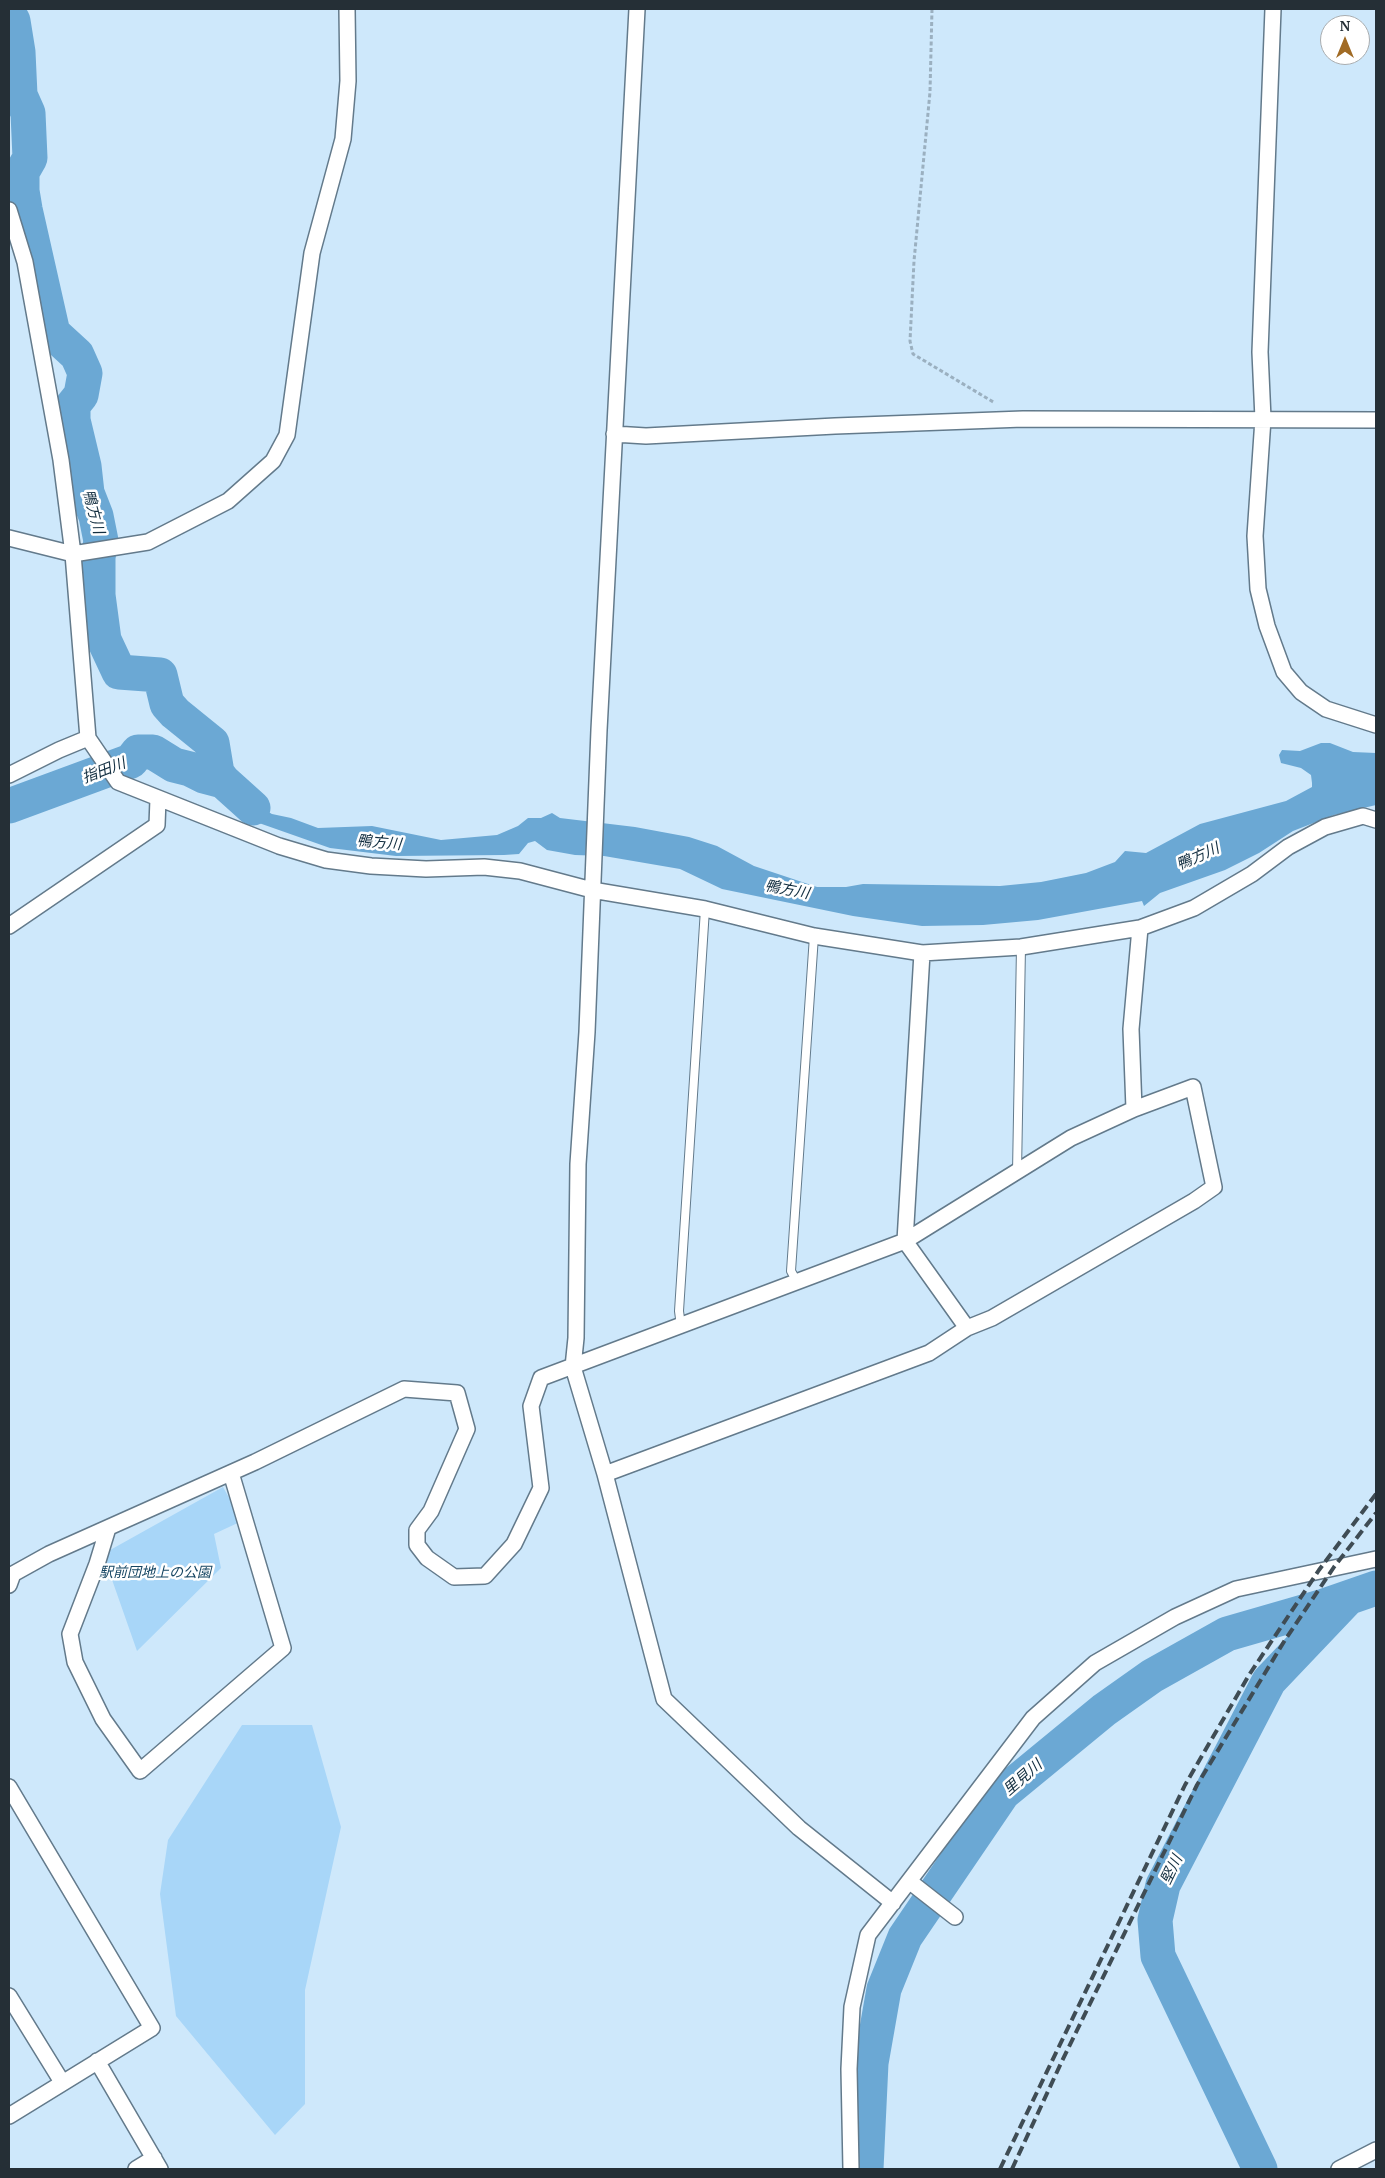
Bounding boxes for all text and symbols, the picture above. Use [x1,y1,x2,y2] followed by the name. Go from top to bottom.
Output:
[1320,15,1370,65] north arrow
[1340,16,1350,35] text: N
[78,488,108,536] water label: 鴨方川
[80,755,128,787] water label: 指田川
[356,832,402,854] water label: 鴨方川
[1174,840,1222,874] water label: 鴨方川
[763,877,811,903] water label: 鴨方川
[99,1565,211,1581] park label: 駅前団地上の公園
[1000,1756,1046,1800] water label: 里見川
[1157,1853,1187,1887] water label: 堅川

